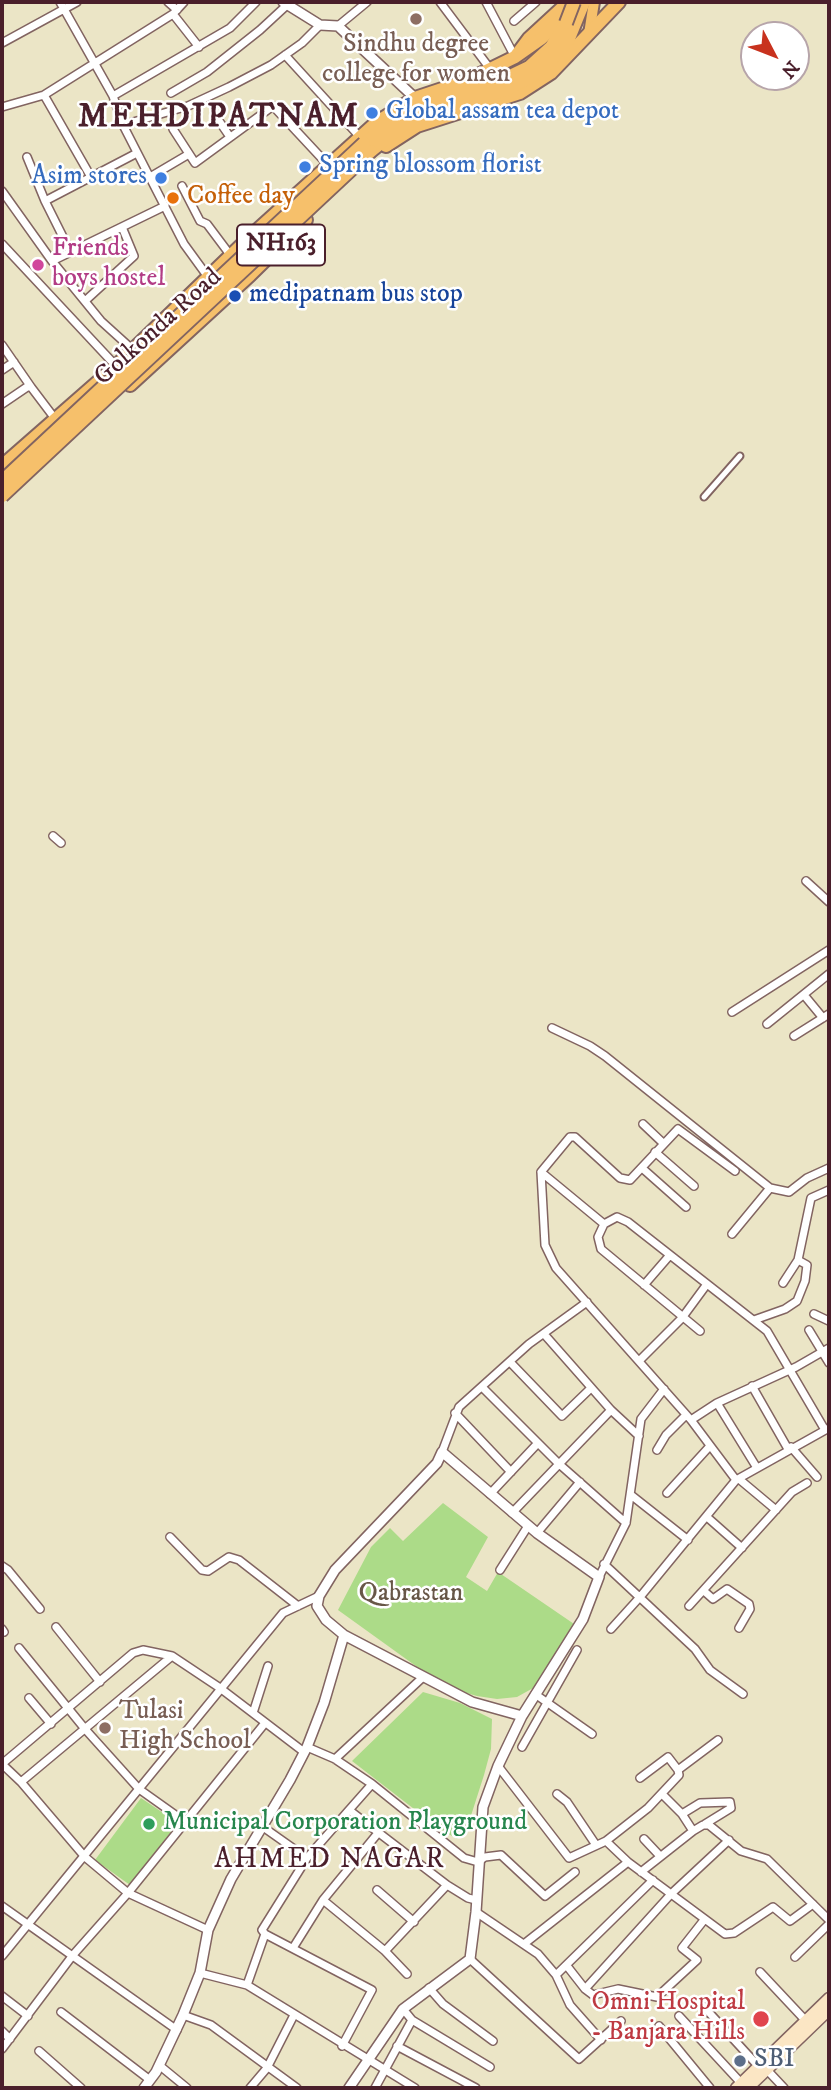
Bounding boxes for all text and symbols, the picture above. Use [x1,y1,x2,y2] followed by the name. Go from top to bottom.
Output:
[408,11,424,27] marker: Sindhu degree college for women
[740,21,810,91] north arrow
[322,30,510,92] place label: Sindhu degree college for women
[776,56,803,83] text: N
[386,97,619,129] place label: Global assam tea depot
[79,99,359,139] district label: MEHDIPATNAM
[364,105,380,121] marker: Global assam tea depot
[319,151,542,183] place label: Spring blossom florist
[297,159,313,175] marker: Spring blossom florist
[31,162,147,194] place label: Asim stores
[153,170,169,186] marker: Asim stores
[187,182,295,214] place label: Coffee day
[165,190,181,206] marker: Coffee day
[237,224,325,266] road number: NH163
[52,234,165,296] place label: Friends boys hostel
[30,257,46,273] marker: Friends boys hostel
[89,263,229,393] street label: Golkonda Road
[249,280,463,312] place label: medipatnam bus stop
[227,288,243,304] marker: medipatnam bus stop
[359,1579,463,1611] park label: Qabrastan
[119,1697,251,1758] place label: Tulasi High School
[97,1720,113,1736] marker: Tulasi High School
[163,1808,527,1840] place label: Municipal Corporation Playground
[141,1816,157,1832] marker: Municipal Corporation Playground
[216,1844,444,1878] district label: AHMED NAGAR
[591,1988,745,2050] place label: Omni Hospital - Banjara Hills
[751,2009,771,2029] marker: Omni Hospital - Banjara Hills
[754,2045,795,2077] place label: SBI
[732,2053,748,2069] marker: SBI

